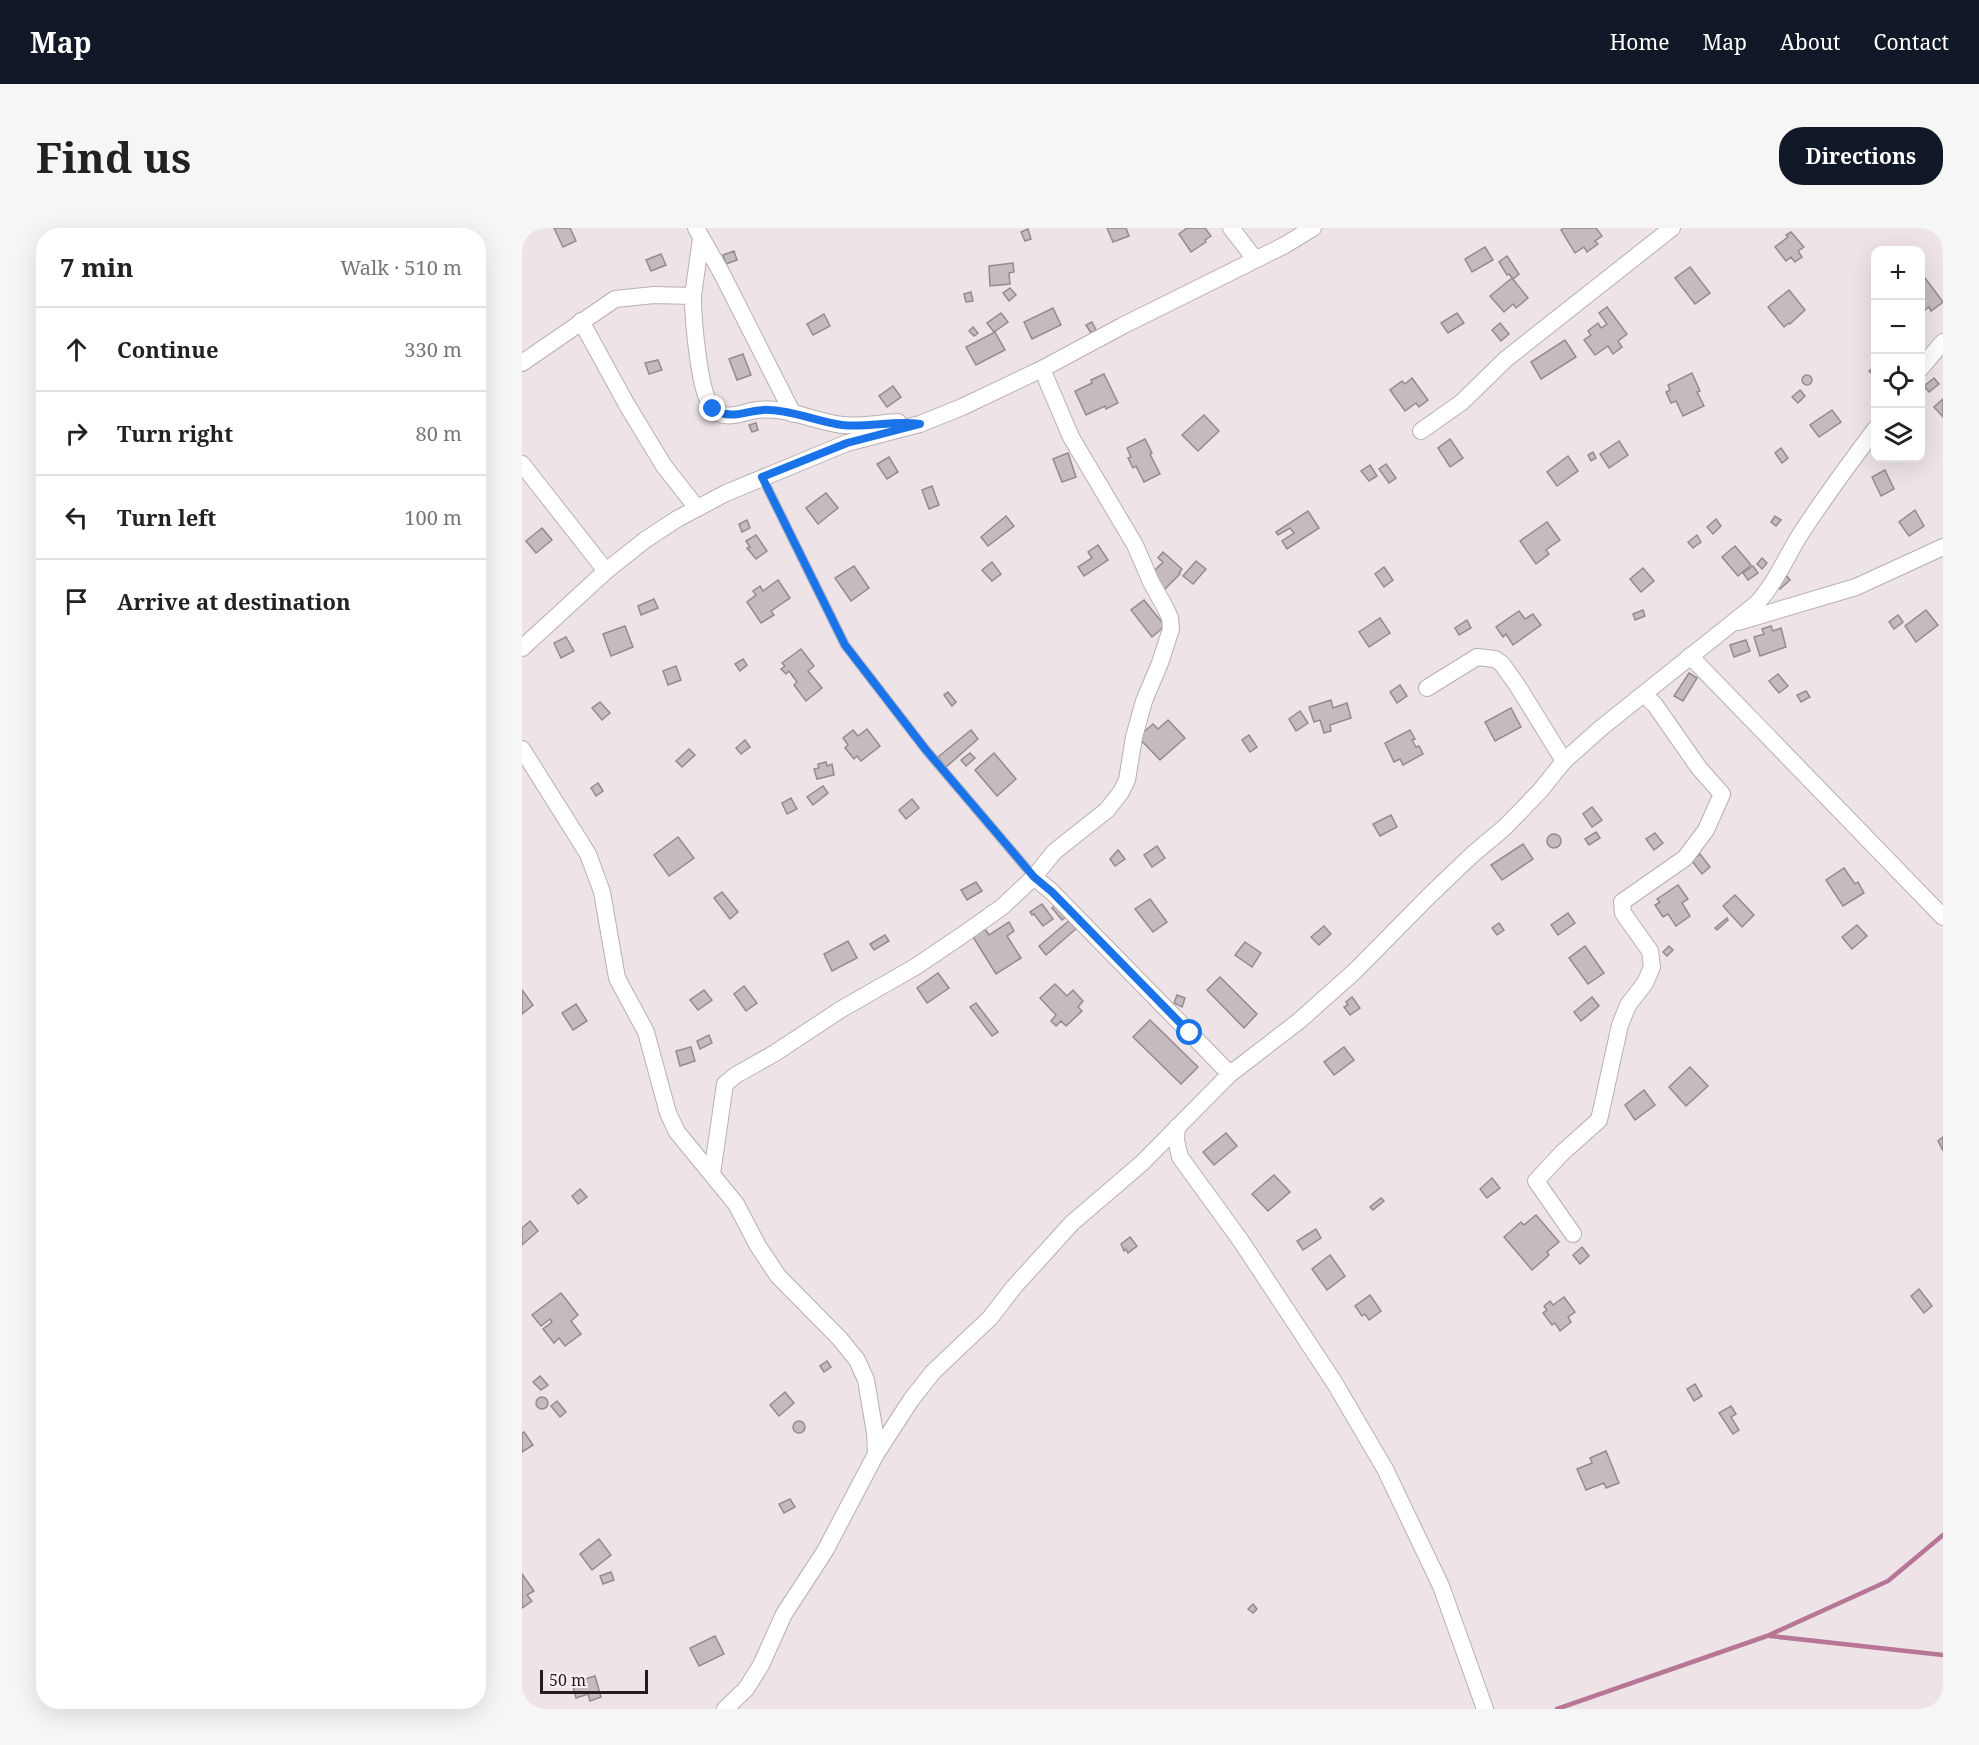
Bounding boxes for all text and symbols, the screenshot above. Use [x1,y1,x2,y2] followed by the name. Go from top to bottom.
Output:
[30,23,92,61] text: Map
[1610,28,1670,56] text: Home
[1703,28,1747,56] text: Map
[1780,28,1841,56] text: About
[1874,28,1949,56] text: Contact
[1779,127,1943,185] button: Directions
[36,128,191,185] text: Find us
[1871,246,1925,462] map controls
[1871,246,1925,300] button: +
[60,249,134,285] text: 7 min
[340,254,462,281] text: Walk · 510 m
[1871,300,1925,354] button: −
[60,333,93,366] icon: ahead
[117,334,219,364] text: Continue
[404,336,462,363] text: 330 m
[1871,354,1925,408] button: locate
[699,395,725,421] route end
[1871,408,1925,462] button: layers
[60,417,93,450] icon: right
[117,418,233,448] text: Turn right
[416,420,462,447] text: 80 m
[60,501,93,534] icon: left
[117,502,216,532] text: Turn left
[404,504,462,531] text: 100 m
[60,585,93,618] icon: arrive
[117,586,351,616] text: Arrive at destination
[1176,1019,1202,1045] route start
[540,1667,648,1694] scale bar
[549,1669,586,1691] text: 50 m

